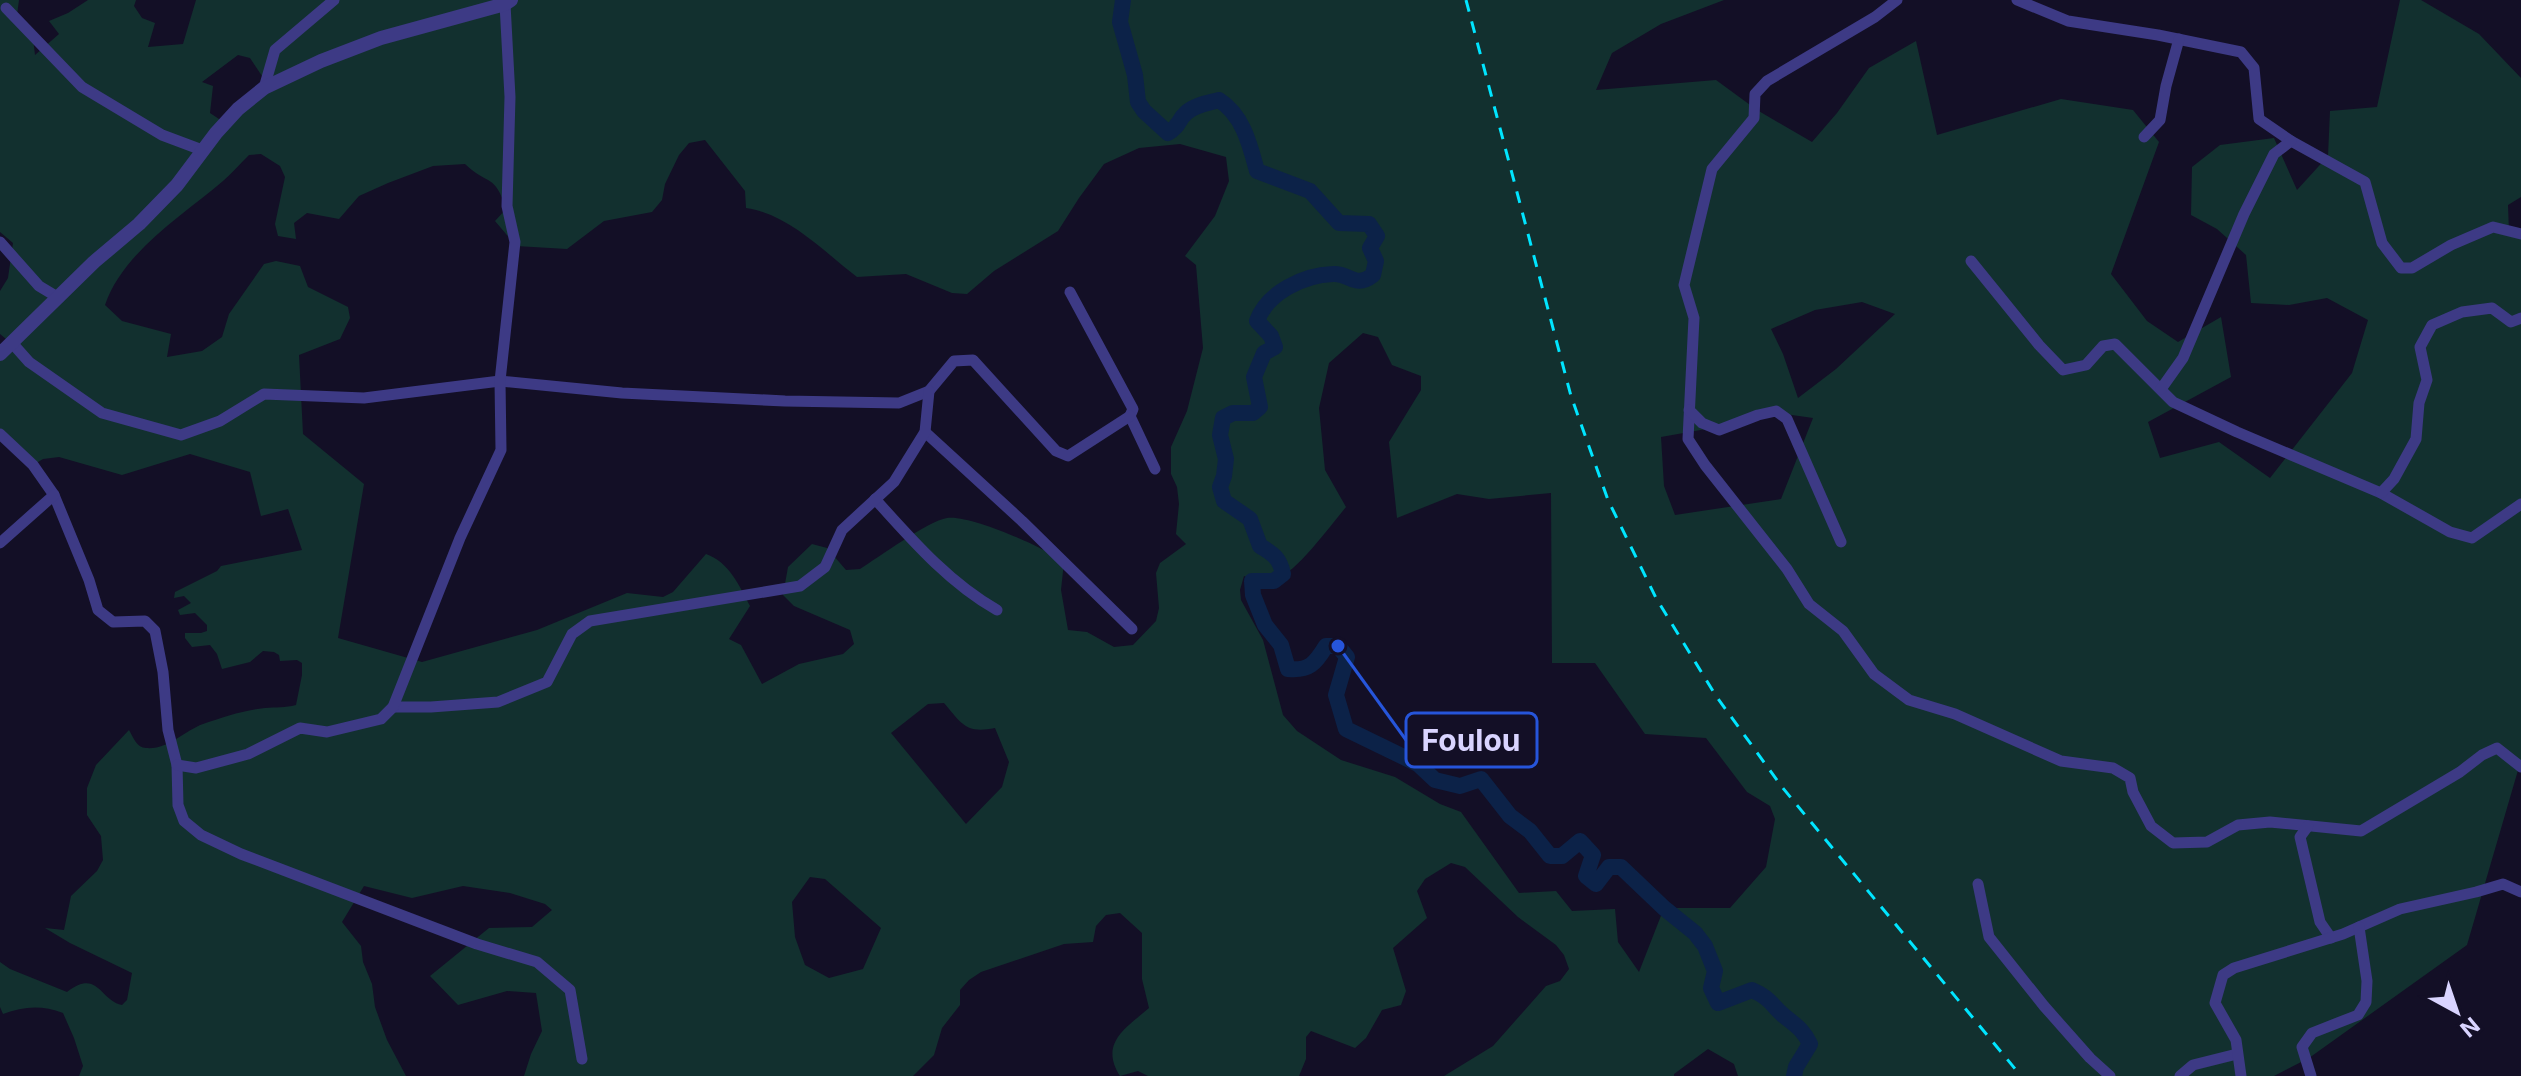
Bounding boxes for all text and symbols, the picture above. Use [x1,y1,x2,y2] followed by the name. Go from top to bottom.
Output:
[1406,713,1537,767] callout: Foulou
[1421,722,1521,758] text: Foulou
[2417,972,2497,1052] north arrow
[2455,1012,2485,1043] text: N

